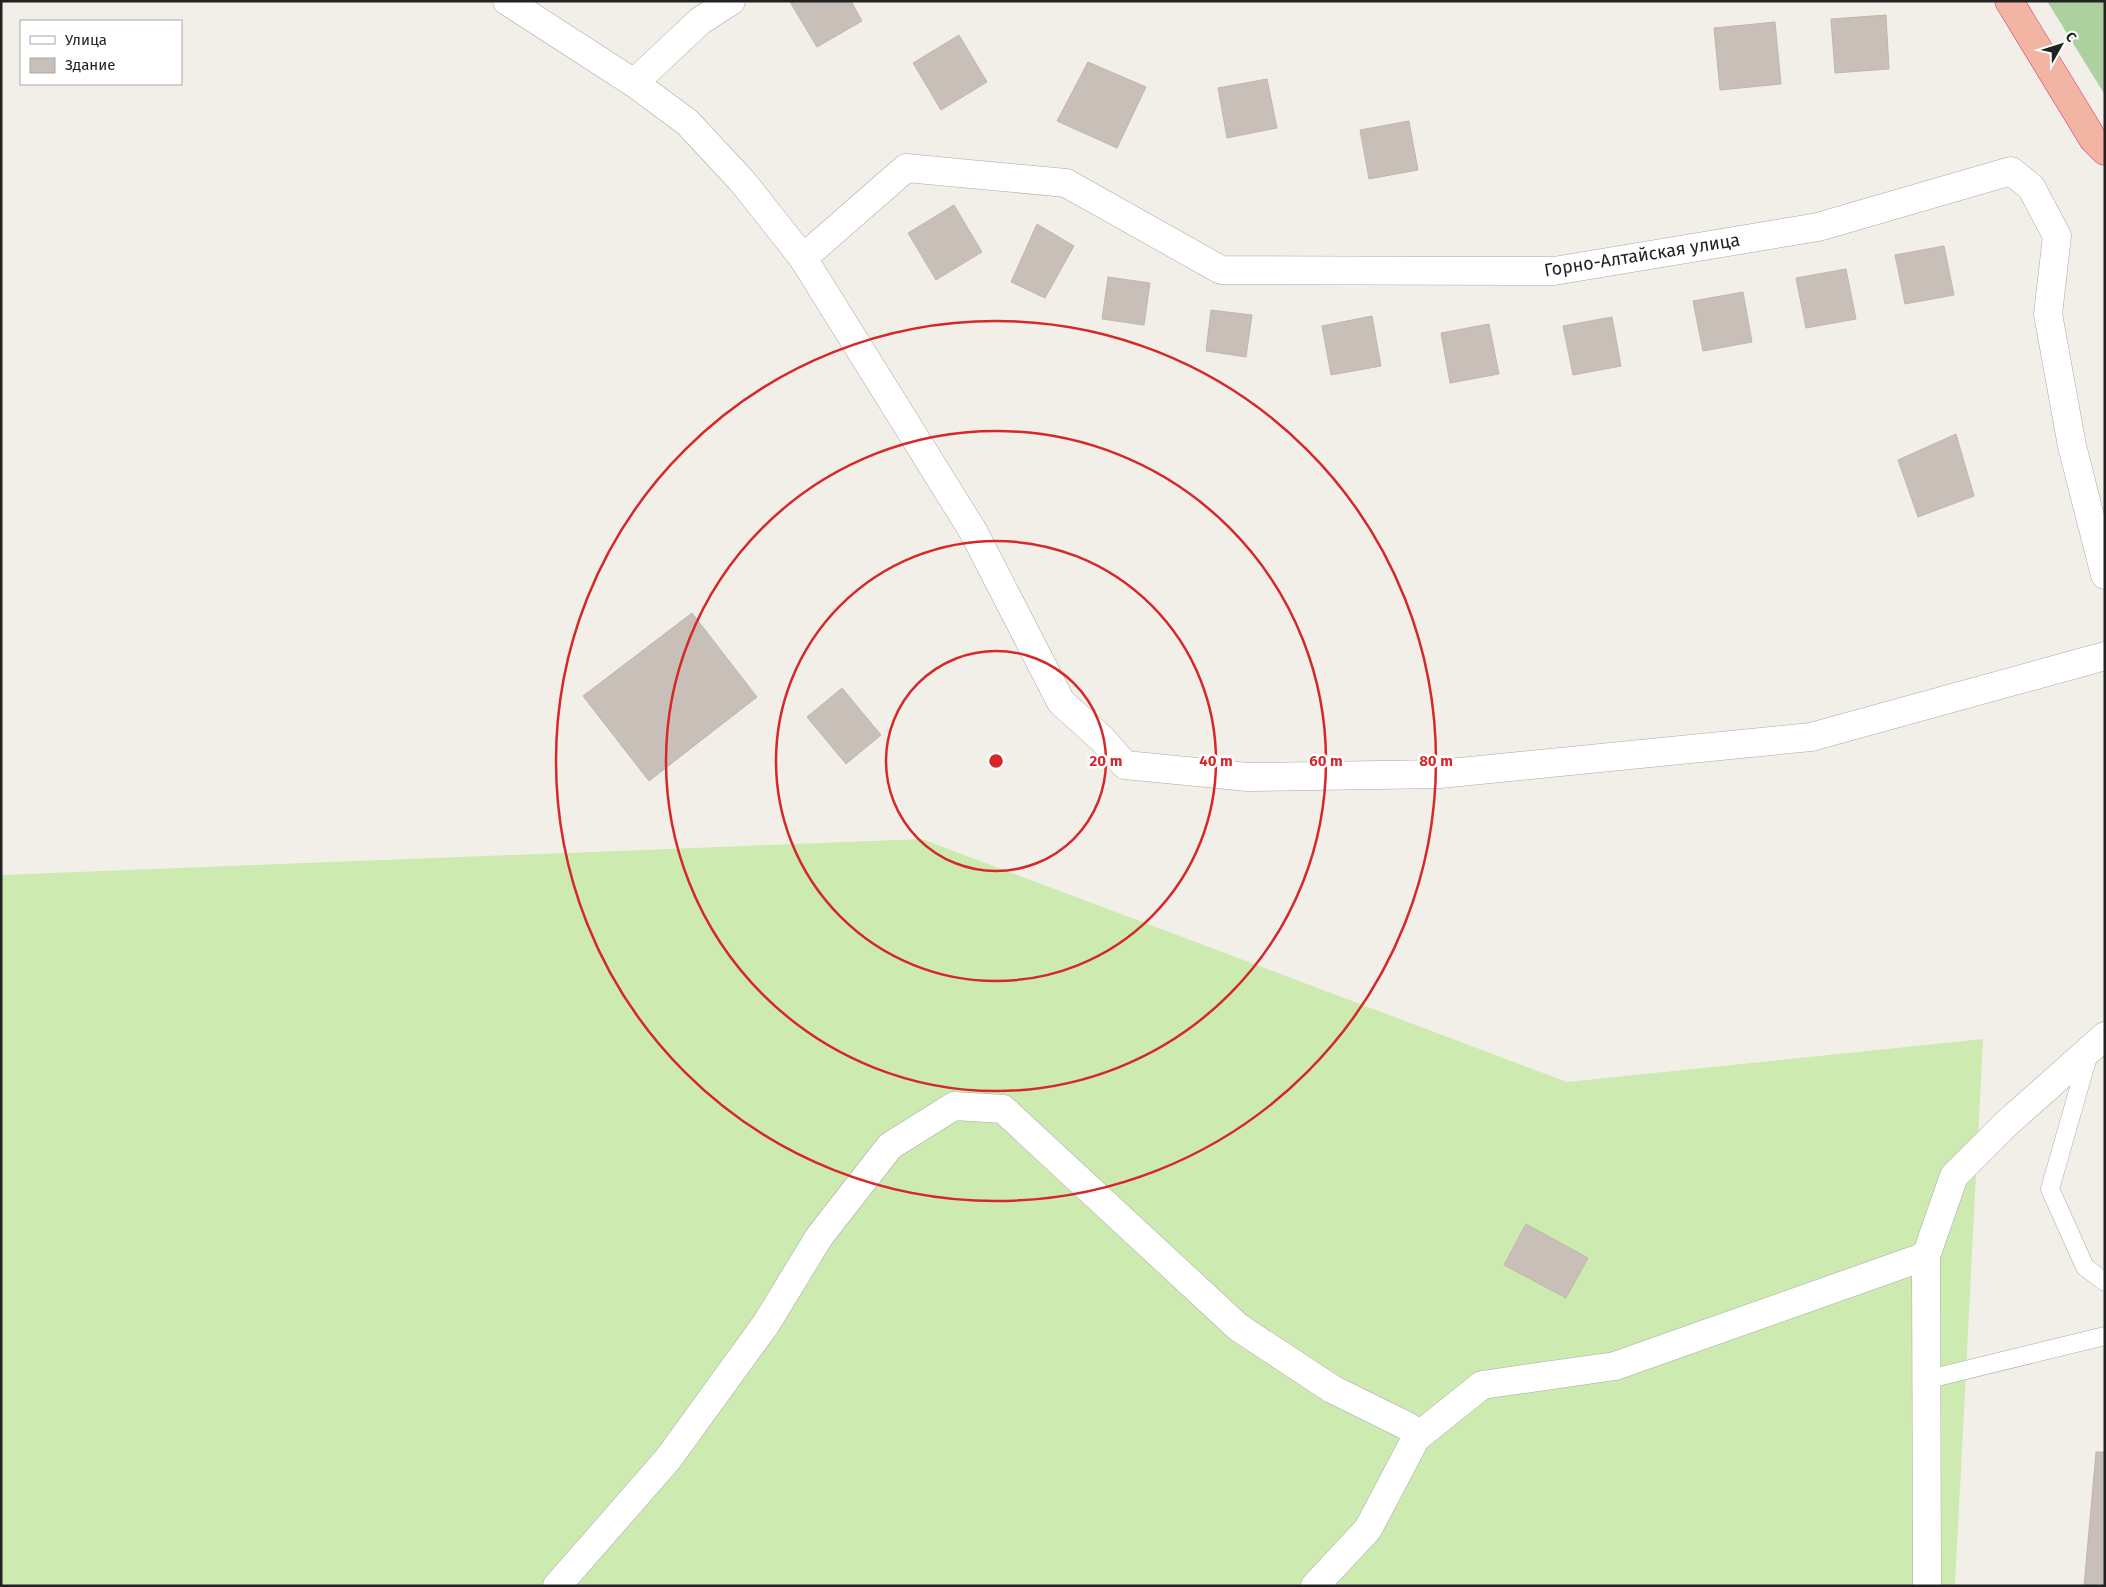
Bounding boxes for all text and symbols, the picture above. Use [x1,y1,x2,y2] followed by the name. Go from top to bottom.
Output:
[20,20,182,85] legend
[2036,20,2086,70] north arrow
[2062,29,2080,46] text: С
[65,31,107,49] text: Улица
[65,56,115,74] text: Здание
[1543,229,1741,281] street label: Горно-Алтайская улица
[987,752,1005,770] centre of rings
[1090,752,1122,770] text: 20 m
[1199,752,1233,770] text: 40 m
[1309,752,1343,770] text: 60 m
[1419,752,1453,770] text: 80 m

